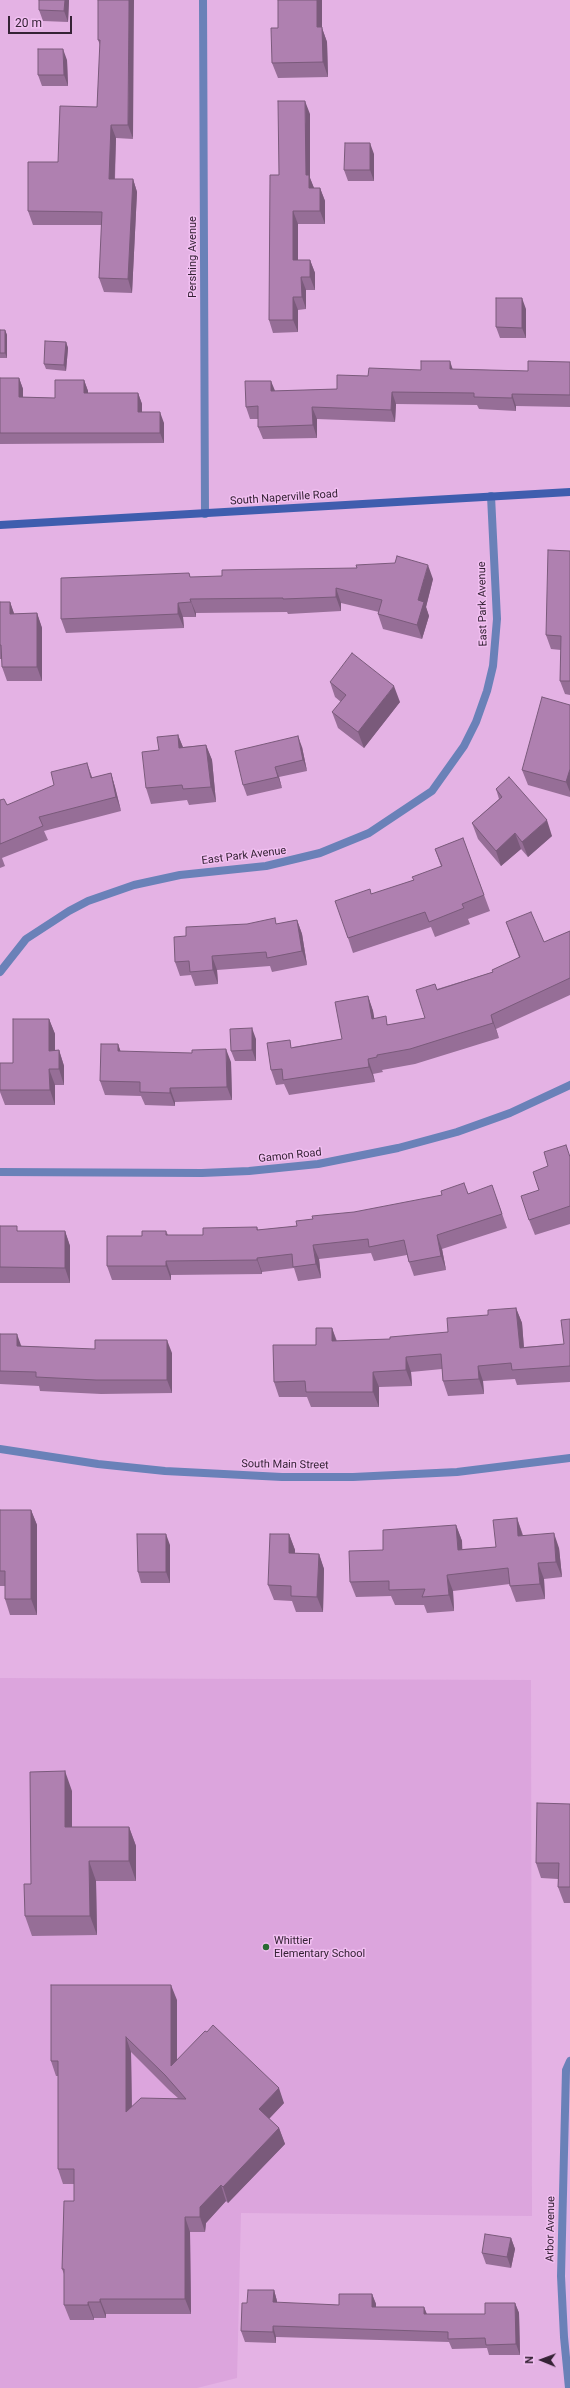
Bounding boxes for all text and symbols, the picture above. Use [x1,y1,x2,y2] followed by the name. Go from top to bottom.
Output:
[10,8,74,34] scale bar
[15,16,42,30] text: 20 m
[186,216,200,298] street label: Pershing Avenue
[230,488,338,508] street label: South Naperville Road
[476,561,490,647] street label: East Park Avenue
[201,844,287,868] street label: East Park Avenue
[258,1146,322,1166] street label: Gamon Road
[241,1458,329,1472] street label: South Main Street
[274,1934,365,1960] place label: Whittier Elementary School
[261,1942,271,1952] marker: Whittier Elementary School
[544,2196,558,2262] street label: Arbor Avenue
[522,2340,562,2380] north arrow
[523,2356,536,2364] text: N

